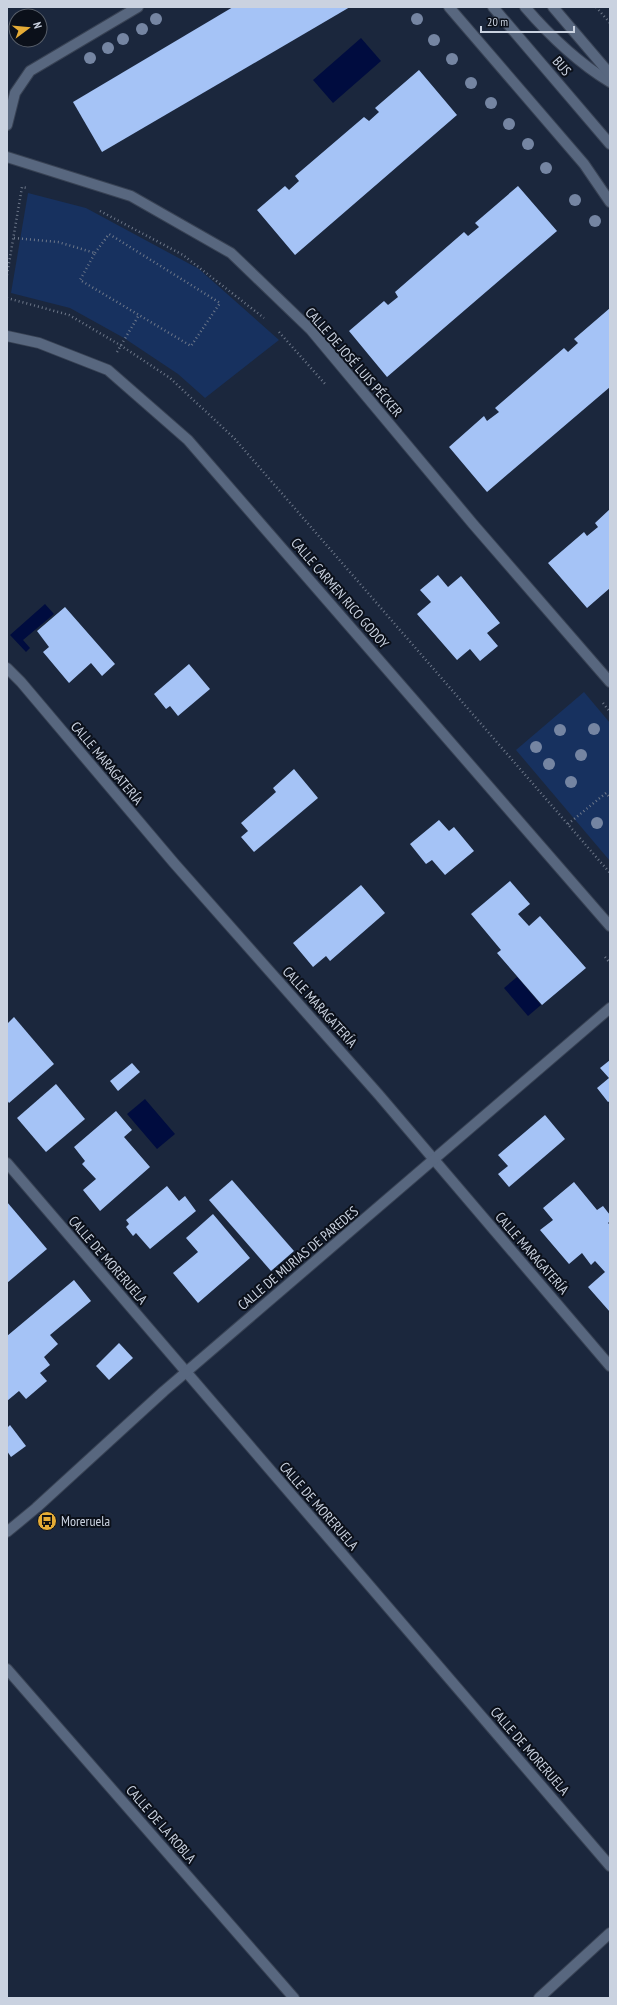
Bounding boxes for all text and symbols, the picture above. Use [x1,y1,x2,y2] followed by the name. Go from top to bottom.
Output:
[8,8,48,48] north arrow
[481,8,574,34] scale bar
[487,14,508,29] text: 20 m
[30,20,45,30] text: N
[549,53,575,79] street label: BUS
[302,304,407,421] street label: CALLE DE JOSÉ LUIS PÉCKER
[287,534,393,652] street label: CALLE CARMEN RICO GODOY
[67,718,147,809] street label: CALLE MARAGATERÍA
[279,963,361,1052] street label: CALLE MARAGATERÍA
[234,1202,362,1314] street label: CALLE DE MURIAS DE PAREDES
[491,1208,573,1298] street label: CALLE MARAGATERÍA
[65,1212,152,1308] street label: CALLE DE MORERUELA
[276,1458,363,1554] street label: CALLE DE MORERUELA
[36,1510,58,1532] bus stop icon: Moreruela
[61,1512,110,1530] place label: Moreruela
[487,1703,574,1799] street label: CALLE DE MORERUELA
[122,1781,200,1867] street label: CALLE DE LA ROBLA

